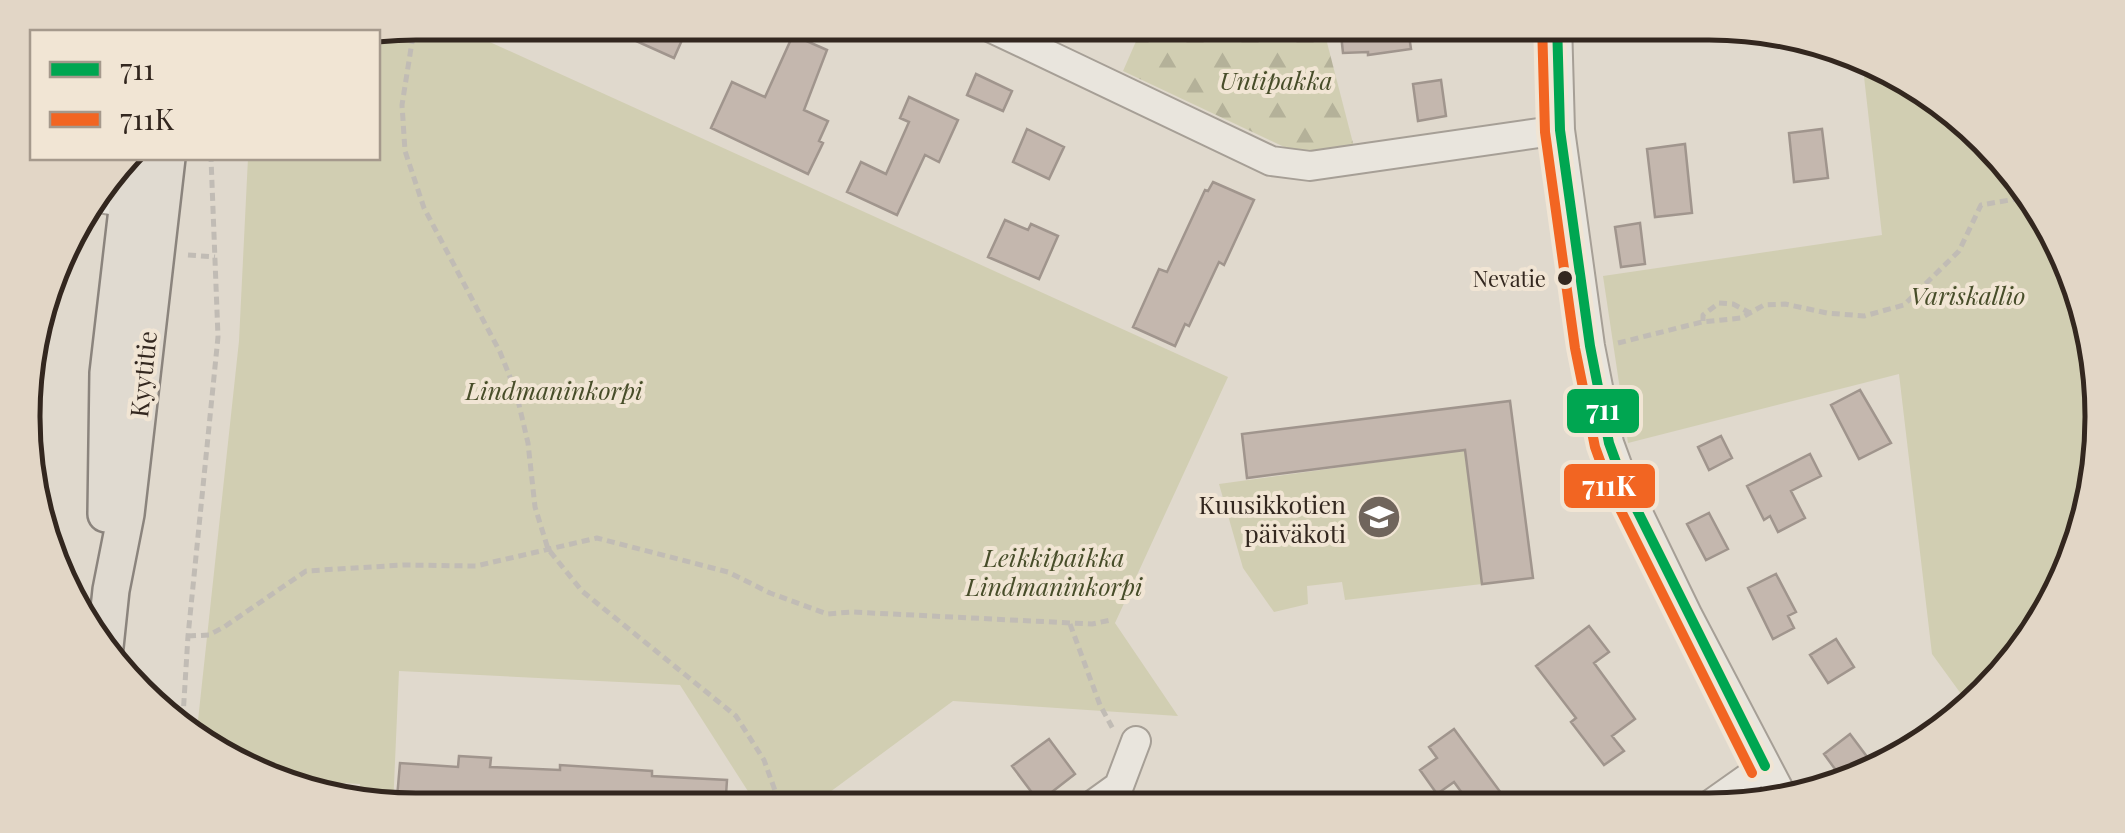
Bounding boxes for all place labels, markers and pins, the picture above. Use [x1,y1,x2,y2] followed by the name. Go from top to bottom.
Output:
[1473,263,1546,293] place label: Nevatie
[1555,268,1575,288] marker: Nevatie
[1199,487,1346,549] place label: Kuusikkotien päiväkoti
[1356,494,1402,540] school or university icon: Kuusikkotien päiväkoti

